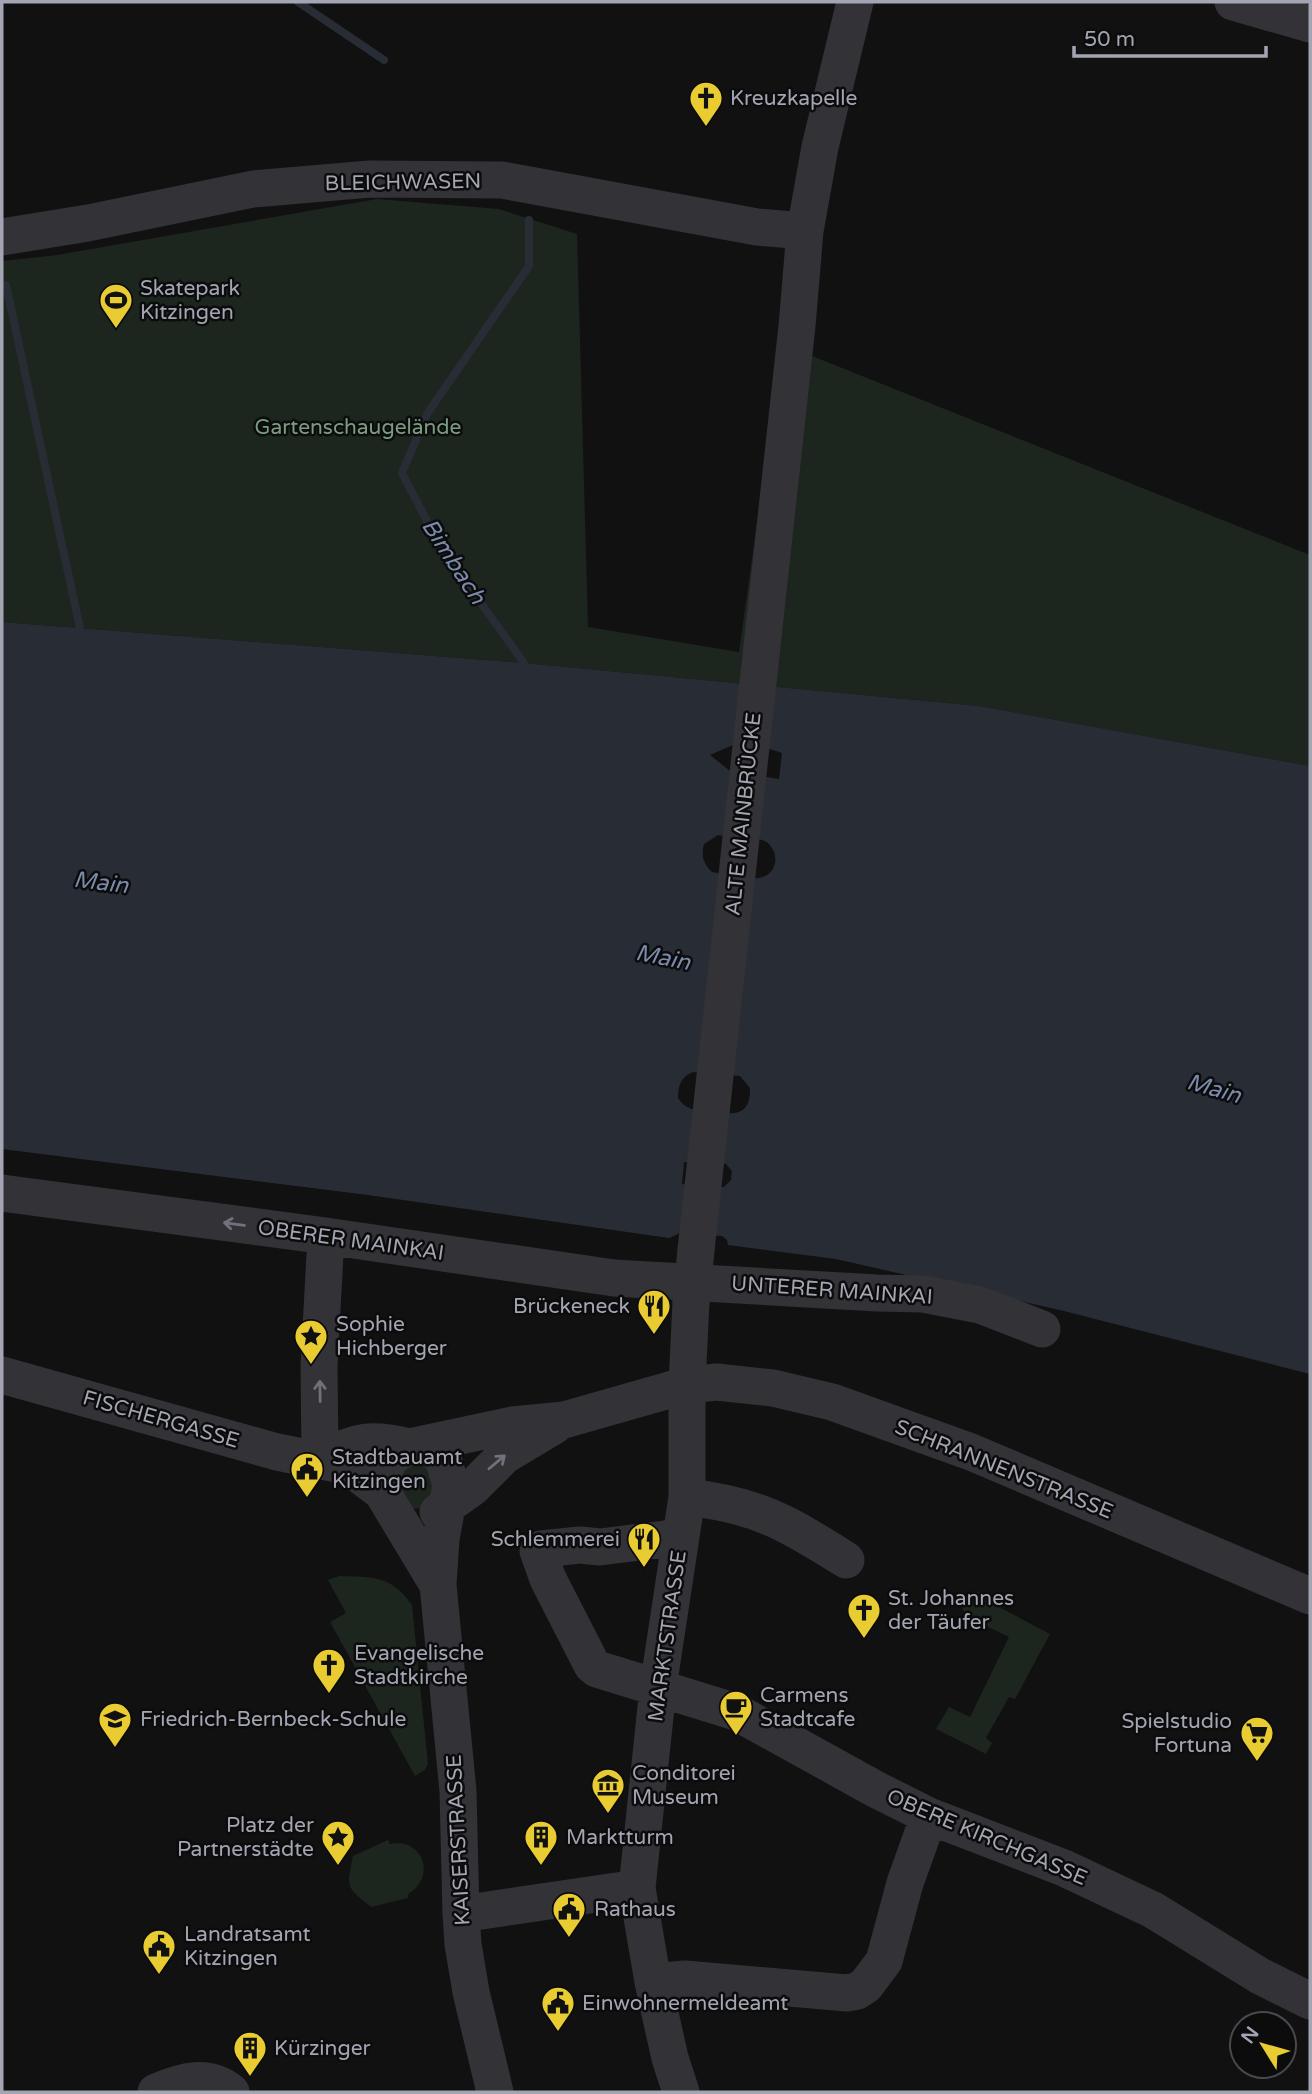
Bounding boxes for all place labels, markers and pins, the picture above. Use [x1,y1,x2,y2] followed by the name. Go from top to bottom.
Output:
[687,79,725,128] church icon: Kreuzkapelle
[730,86,858,111] place label: Kreuzkapelle
[140,276,240,325] place label: Skatepark Kitzingen
[97,281,135,330] sports icon: Skatepark Kitzingen
[635,1287,673,1336] restaurant icon: Brückeneck
[513,1294,630,1319] place label: Brückeneck
[336,1312,447,1361] place label: Sophie Hichberger
[292,1317,330,1366] place icon: Sophie Hichberger
[332,1445,462,1494] place label: Stadtbauamt Kitzingen
[288,1450,326,1499] public building icon: Stadtbauamt Kitzingen
[625,1520,663,1569] restaurant icon: Schlemmerei
[491,1527,620,1552] place label: Schlemmerei
[888,1586,1014,1635] place label: St. Johannes der Täufer
[845,1591,883,1640] church icon: St. Johannes der Täufer
[354,1641,484,1690] place label: Evangelische Stadtkirche
[310,1646,348,1695] church icon: Evangelische Stadtkirche
[760,1683,856,1732] place label: Carmens Stadtcafe
[717,1688,755,1737] cafe icon: Carmens Stadtcafe
[96,1700,134,1749] school or university icon: Friedrich-Bernbeck-Schule
[140,1707,406,1732] place label: Friedrich-Bernbeck-Schule
[1122,1709,1232,1758] place label: Spielstudio Fortuna
[1238,1714,1276,1763] supermarket icon: Spielstudio Fortuna
[632,1761,736,1810] place label: Conditorei Museum
[589,1766,627,1815] museum icon: Conditorei Museum
[177,1813,314,1862] place label: Platz der Partnerstädte
[319,1818,357,1867] place icon: Platz der Partnerstädte
[522,1818,560,1867] building icon: Marktturm
[566,1825,674,1850] place label: Marktturm
[550,1890,588,1939] public building icon: Rathaus
[594,1897,676,1922] place label: Rathaus
[184,1922,310,1971] place label: Landratsamt Kitzingen
[140,1927,178,1976] public building icon: Landratsamt Kitzingen
[539,1984,577,2033] public building icon: Einwohnermeldeamt
[582,1991,788,2016] place label: Einwohnermeldeamt
[231,2029,269,2078] building icon: Kürzinger
[274,2036,371,2061] place label: Kürzinger

